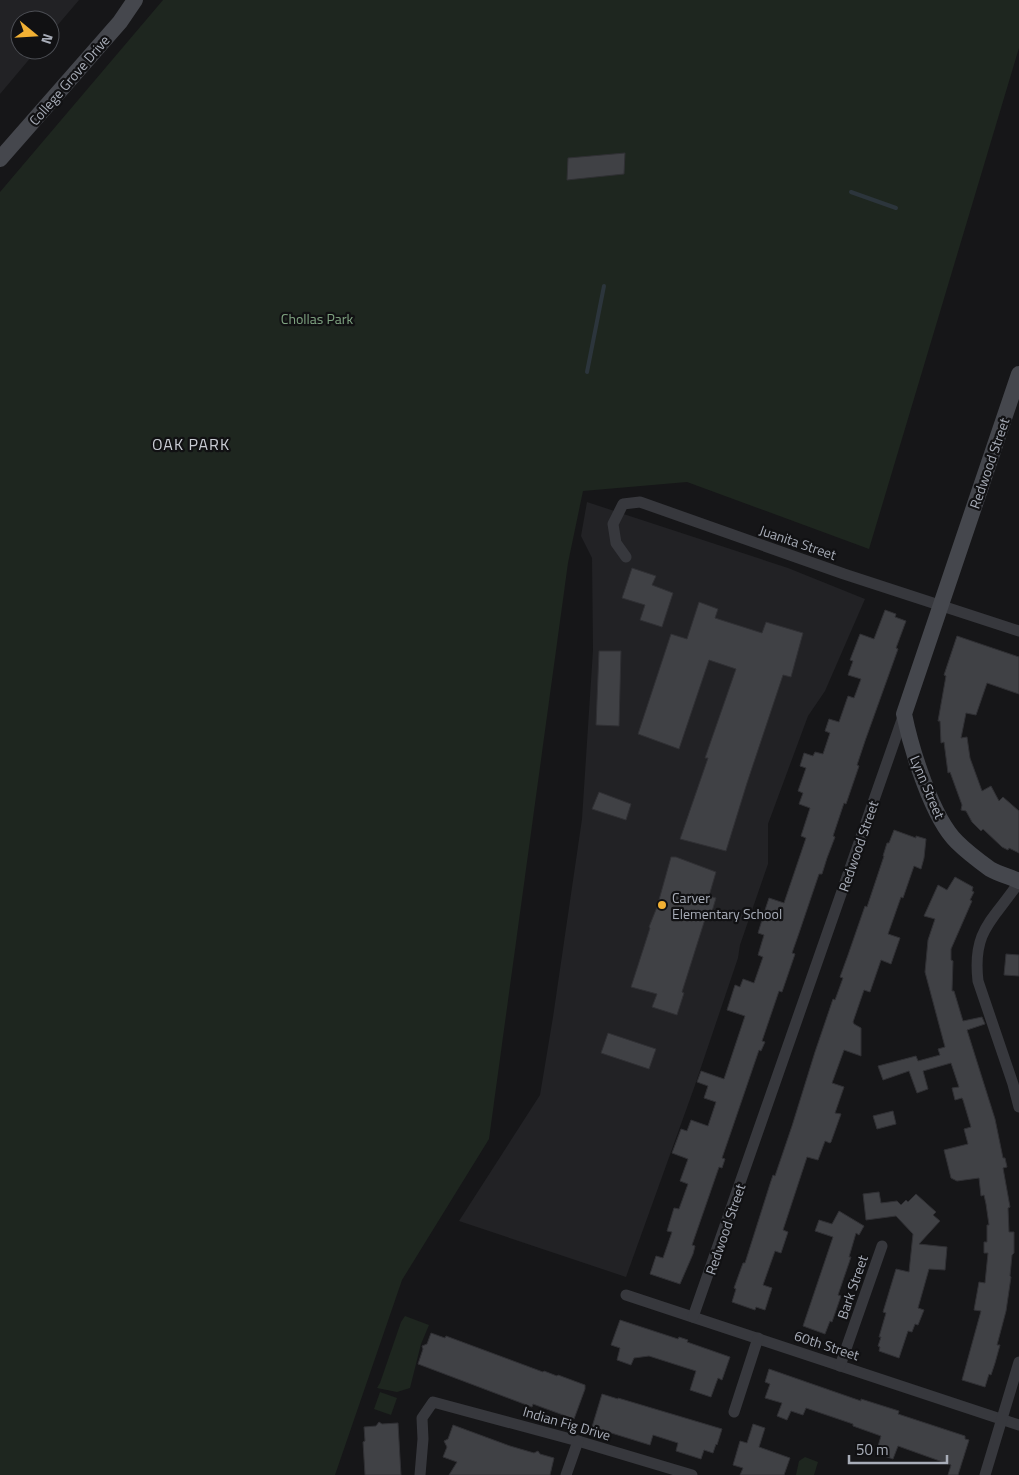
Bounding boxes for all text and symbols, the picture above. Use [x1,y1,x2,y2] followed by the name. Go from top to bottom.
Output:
[10,10,60,60] north arrow
[24,30,114,130] street label: College Grove Drive
[36,31,59,47] text: N
[281,308,353,329] park label: Chollas Park
[964,415,1014,511] street label: Redwood Street
[152,432,230,456] district label: OAK PARK
[757,519,839,565] street label: Juanita Street
[905,752,951,822] street label: Lynn Street
[833,798,883,894] street label: Redwood Street
[672,887,782,924] place label: Carver Elementary School
[656,899,668,911] marker: Carver Elementary School
[700,1181,750,1277] street label: Redwood Street
[831,1252,873,1322] street label: Bark Street
[792,1325,862,1365] street label: 60th Street
[521,1400,613,1446] street label: Indian Fig Drive
[849,1432,946,1464] scale bar
[856,1438,889,1461] text: 50 m

